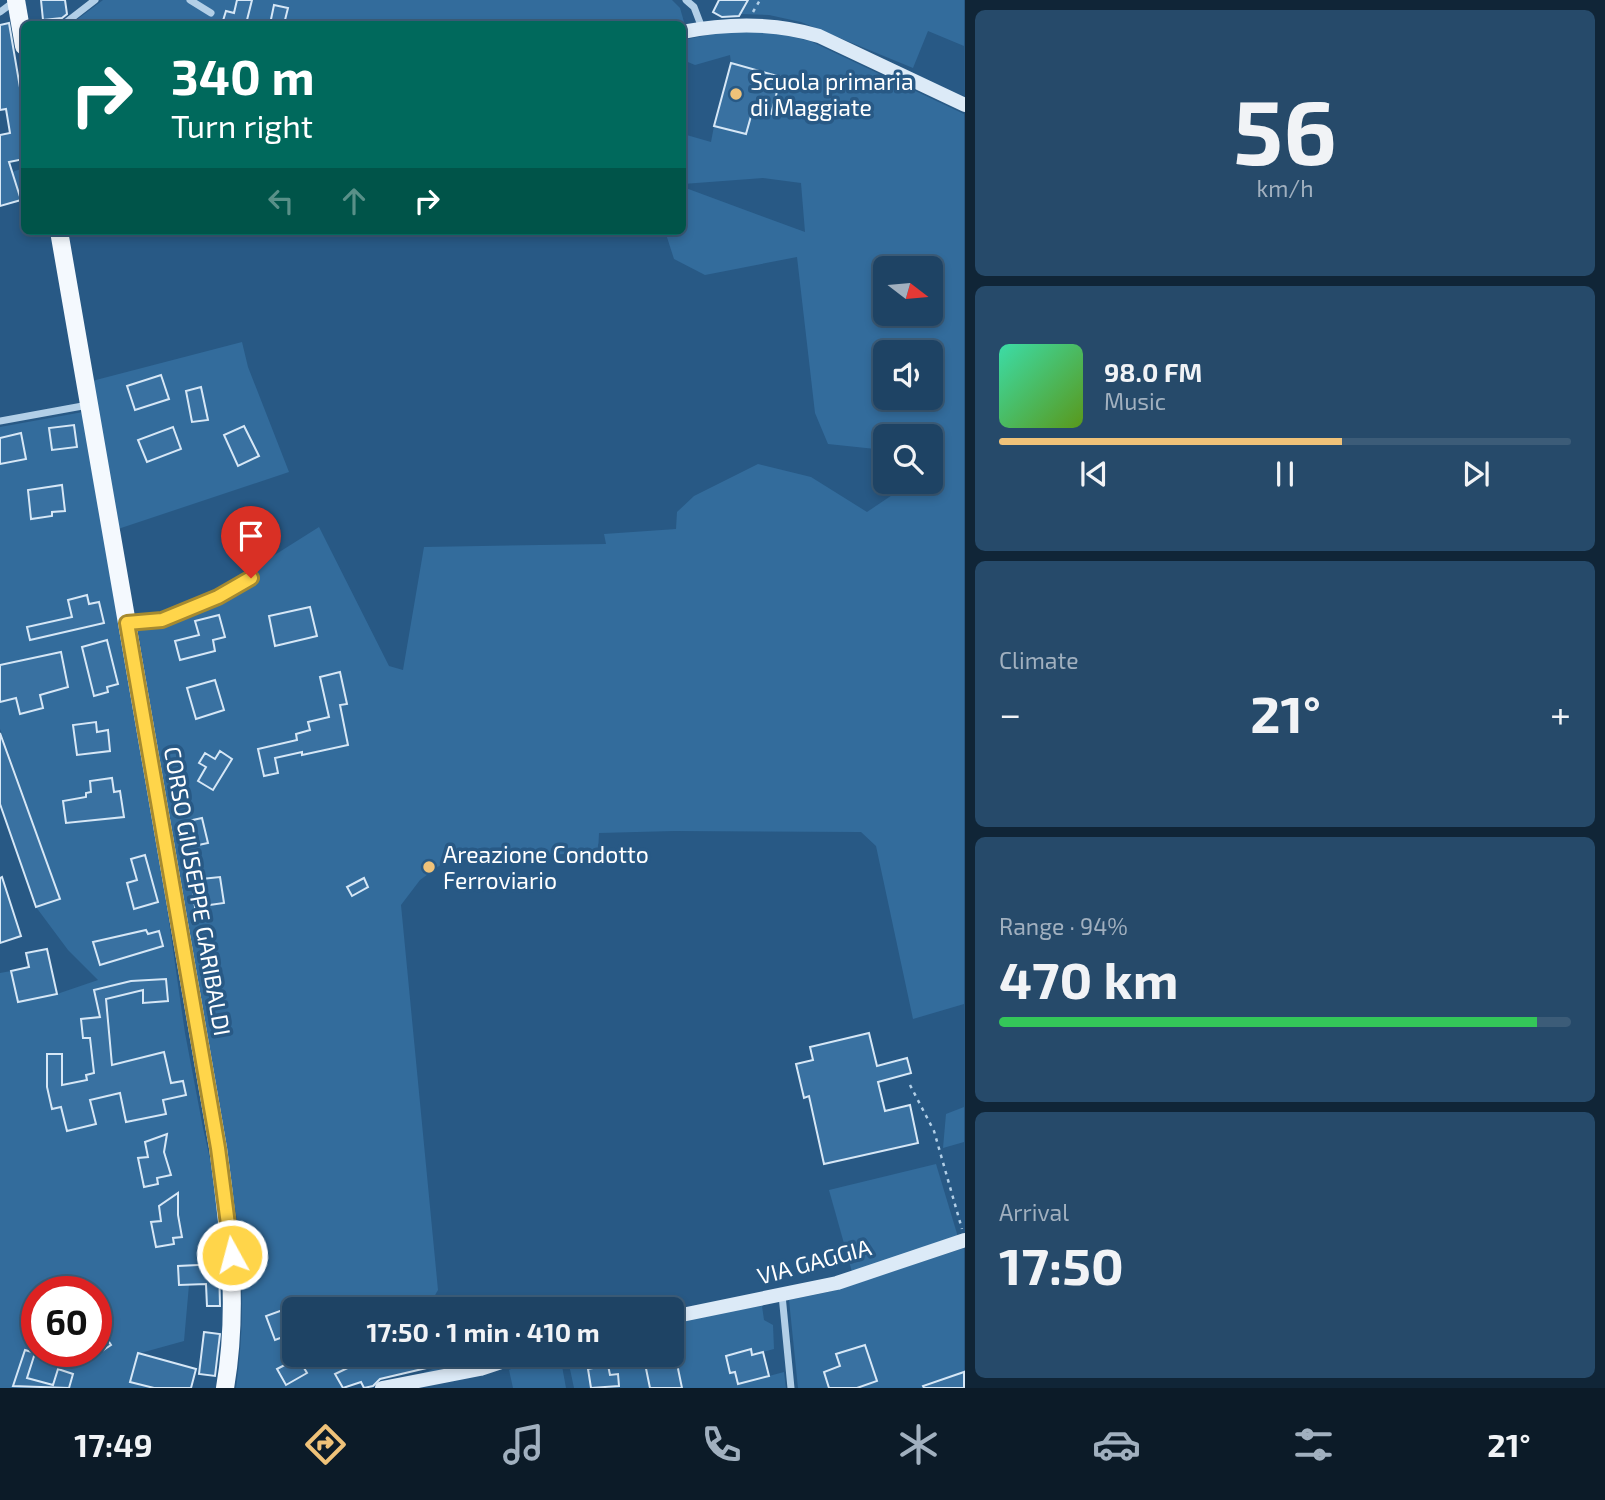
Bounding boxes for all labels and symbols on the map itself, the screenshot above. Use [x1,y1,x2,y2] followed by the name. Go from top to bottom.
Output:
[750,67,914,121] place label: Scuola primaria di Maggiate
[728,86,744,102] marker: Scuola primaria di Maggiate
[873,256,943,326] north arrow
[221,506,281,578] pin
[159,744,237,1038] street label: CORSO GIUSEPPE GARIBALDI
[443,840,649,894] place label: Areazione Condotto Ferroviario
[421,859,437,875] marker: Areazione Condotto Ferroviario
[195,1218,269,1292] position arrow
[754,1232,875,1290] street label: VIA GAGGIA
[21,1276,112,1367] speed limit sign: 60

